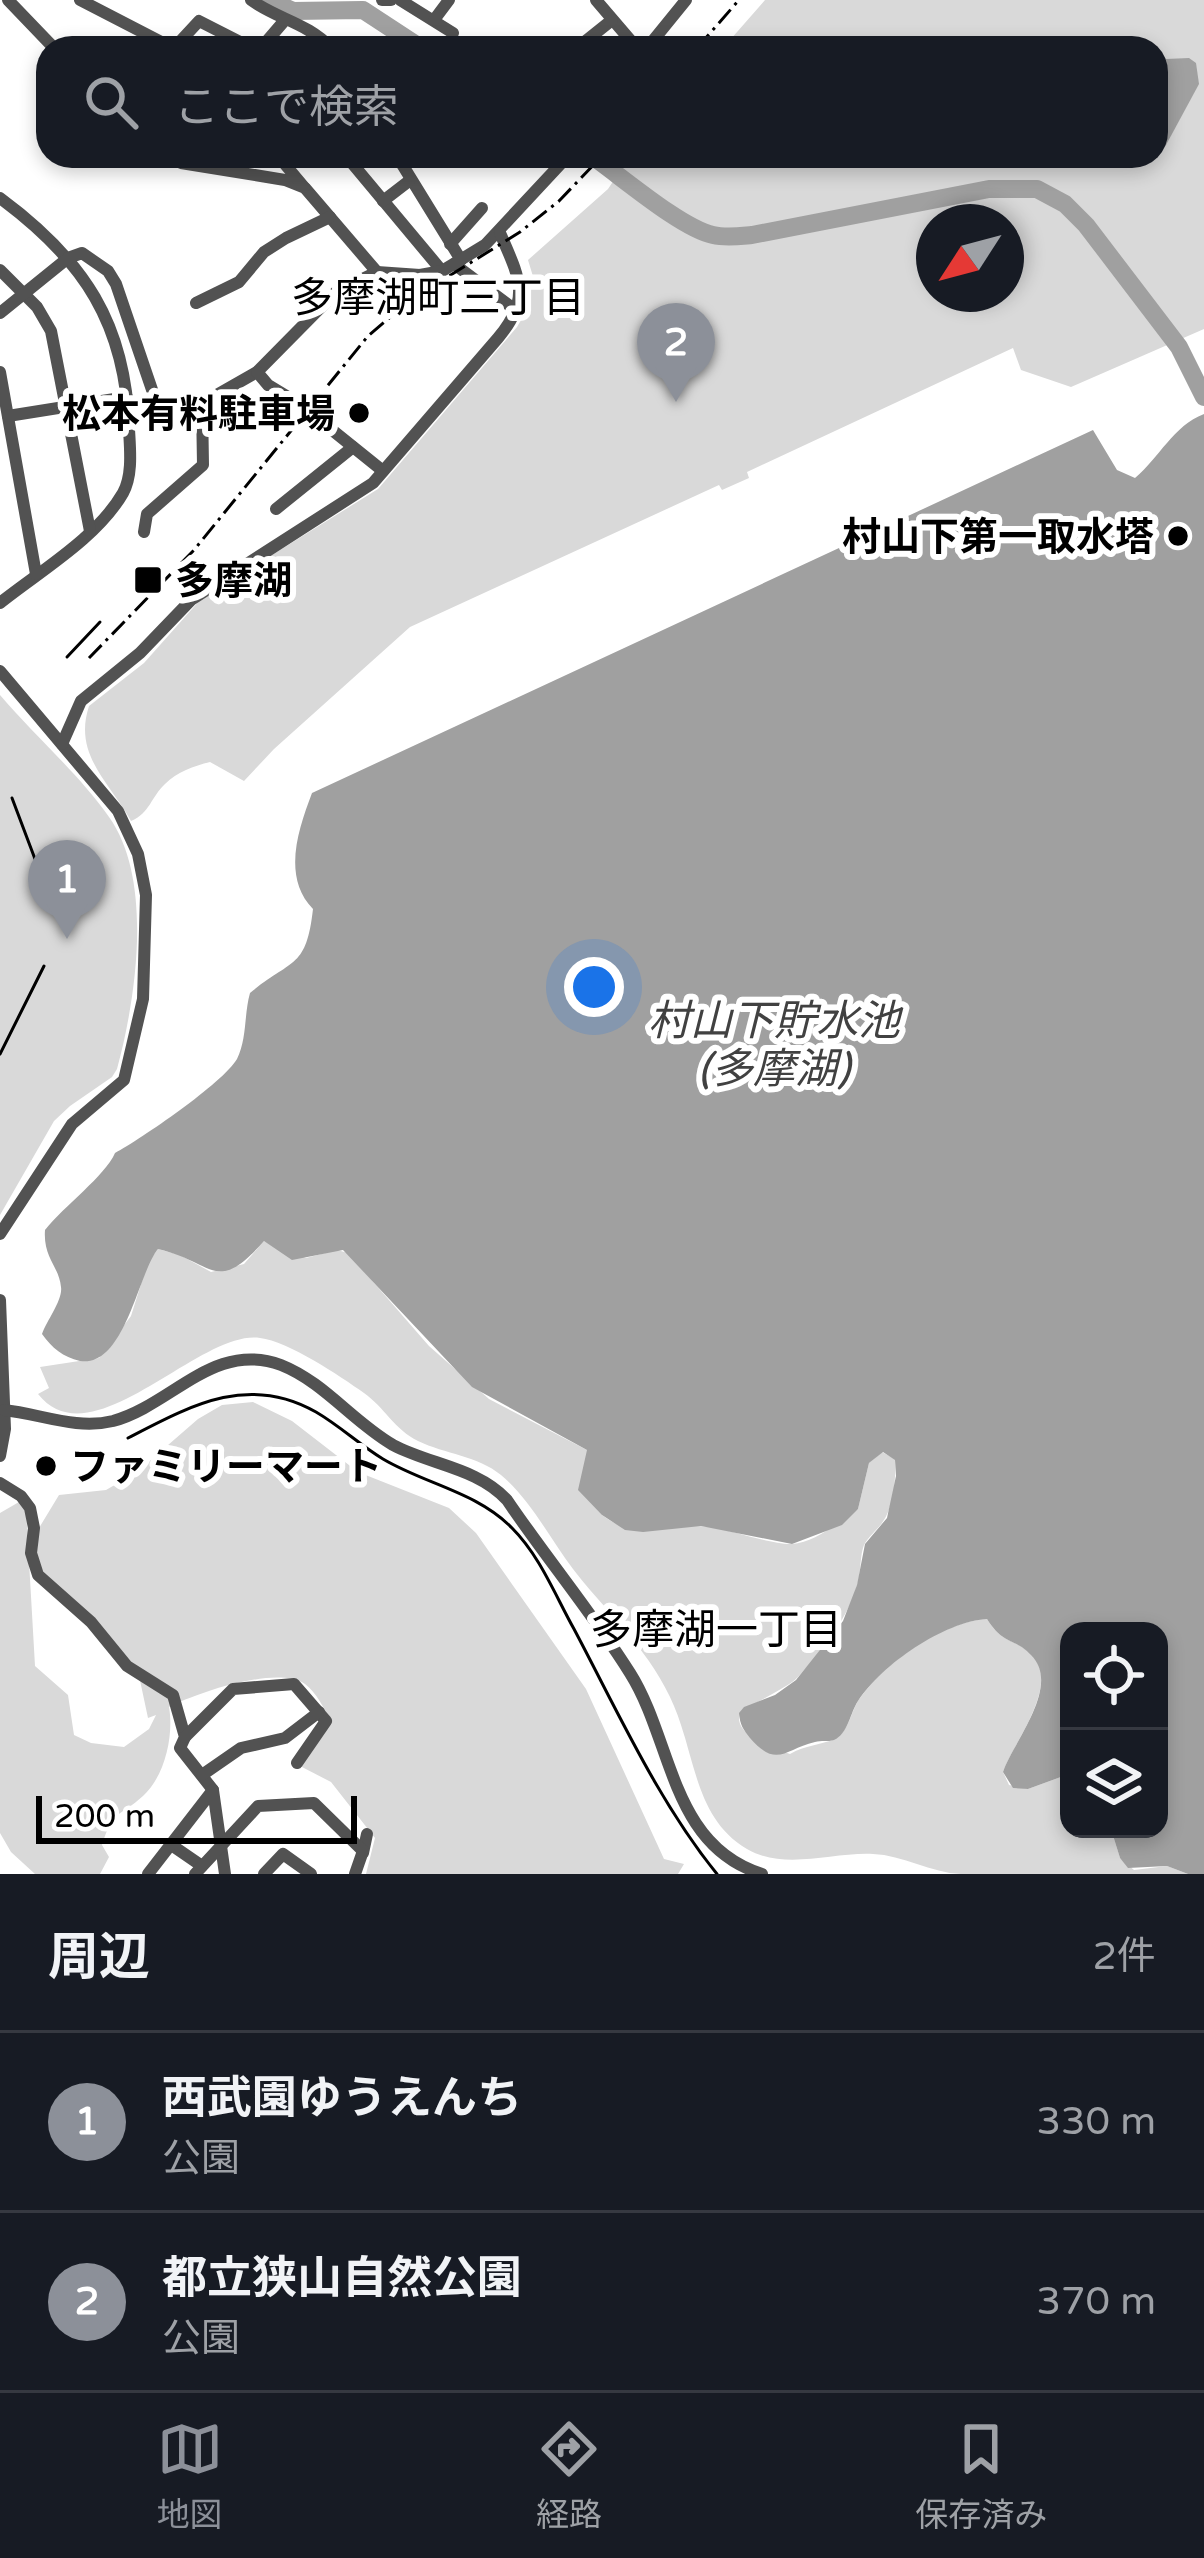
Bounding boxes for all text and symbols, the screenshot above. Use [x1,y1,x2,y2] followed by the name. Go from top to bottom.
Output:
[36,36,1168,168] search box
[78,69,144,135] icon: search
[174,81,399,135] text: ここで検索
[916,204,1024,312] north arrow
[291,273,585,324] district label: 多摩湖町三丁目
[637,303,715,402] pin: 2
[62,391,335,438] place label: 松本有料駐車場
[346,400,372,426] marker: 松本有料駐車場
[842,514,1154,561] place label: 村山下第一取水塔
[1165,523,1191,549] marker: 村山下第一取水塔
[175,558,292,605] place label: 多摩湖
[132,564,164,596] marker: 多摩湖
[28,840,106,939] pin: 1
[564,957,624,1017] your location
[648,996,904,1095] water label: 村山下貯水池 (多摩湖)
[70,1444,382,1491] place label: ファミリーマート
[33,1453,59,1479] marker: ファミリーマート
[590,1605,842,1656] district label: 多摩湖一丁目
[1060,1622,1168,1838] map controls
[1060,1622,1168,1730] button: locate
[1060,1730,1168,1838] button: layers
[36,1790,357,1843] scale bar
[54,1797,155,1836] text: 200 m
[48,1927,150,1989] text: 周辺
[1093,1933,1156,1980] text: 2件
[162,2072,522,2126] text: 西武園ゆうえんち
[75,2098,99,2145] text: 1
[1037,2098,1156,2145] text: 330 m
[162,2135,240,2182] text: 公園
[162,2252,522,2306] text: 都立狭山自然公園
[75,2278,99,2325] text: 2
[1037,2278,1156,2325] text: 370 m
[162,2315,240,2362] text: 公園
[157,2416,223,2536] tab: 地図
[536,2416,602,2536] tab: 経路
[915,2416,1047,2536] tab: 保存済み

